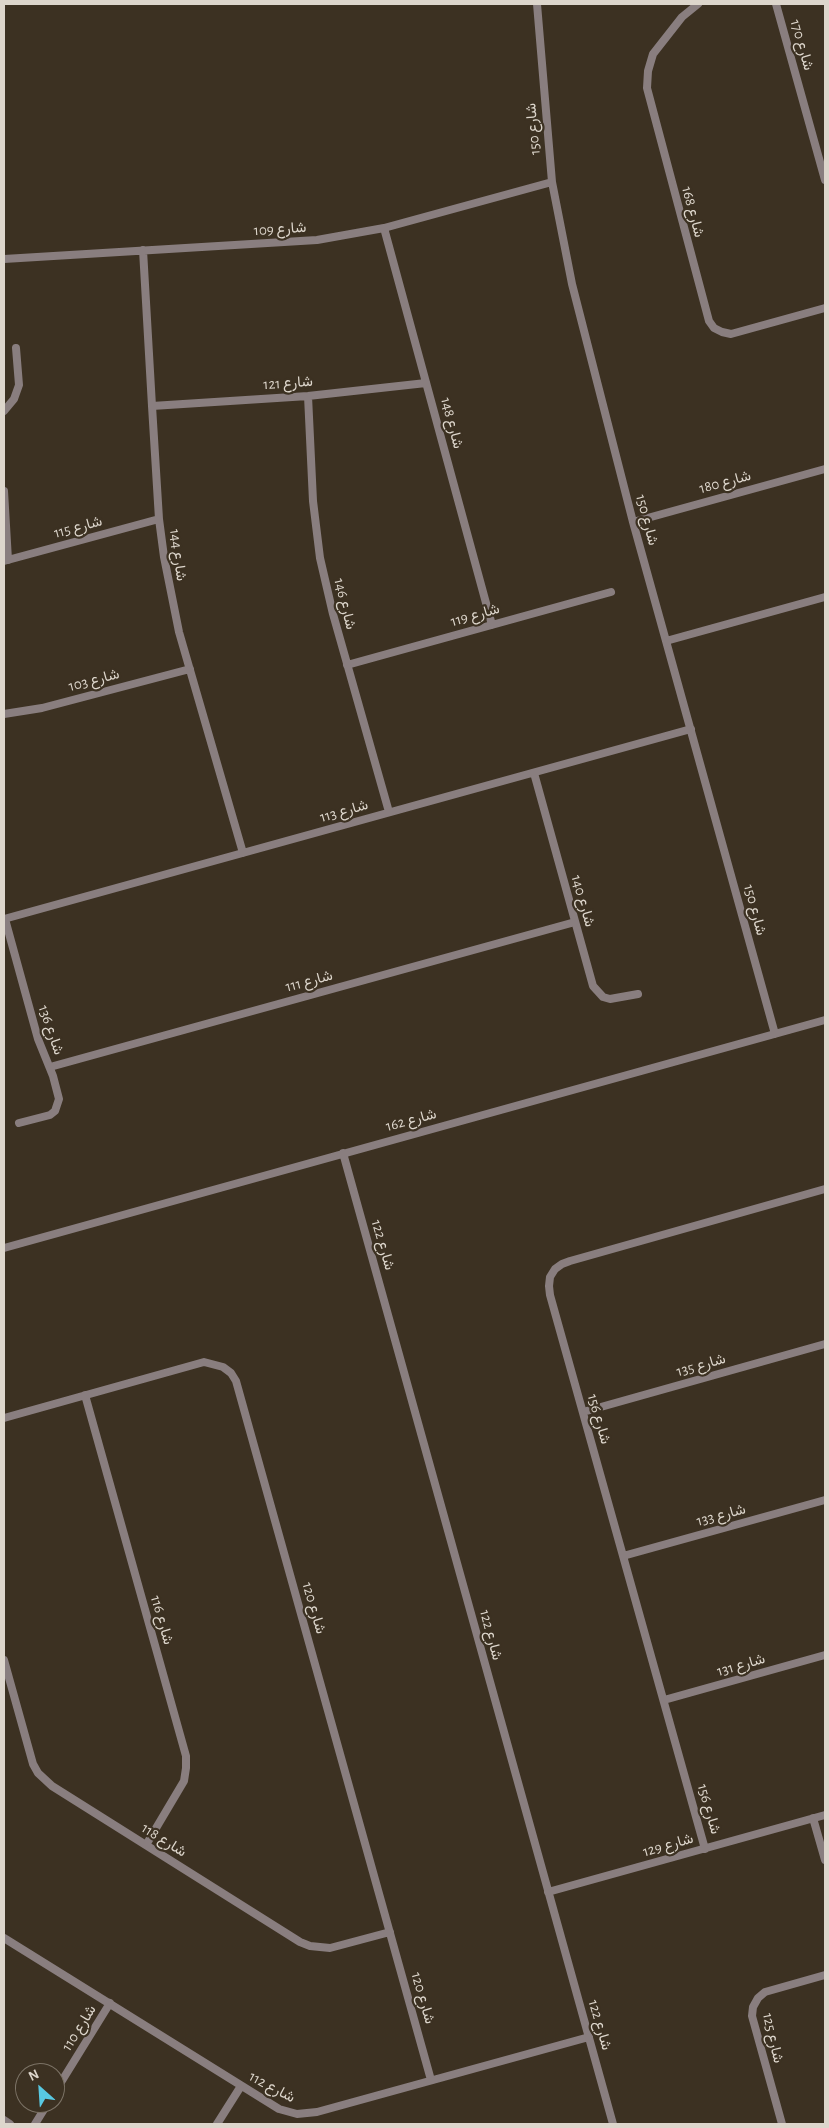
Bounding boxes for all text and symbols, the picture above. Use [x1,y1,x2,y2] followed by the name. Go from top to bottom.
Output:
[786,18,818,72] street label: شارع 170
[522,102,544,156] street label: شارع 150
[678,185,708,239] street label: شارع 168
[253,218,307,240] street label: شارع 109
[263,372,313,394] street label: شارع 121
[437,395,467,451] street label: شارع 148
[697,466,753,498] street label: شارع 180
[632,493,662,547] street label: شارع 150
[52,512,104,542] street label: شارع 115
[165,528,191,582] street label: شارع 144
[330,577,360,631] street label: شارع 146
[448,599,502,631] street label: شارع 119
[67,665,121,695] street label: شارع 103
[318,796,370,826] street label: شارع 113
[567,873,599,929] street label: شارع 140
[740,883,770,937] street label: شارع 150
[283,966,335,996] street label: شارع 111
[34,1003,68,1057] street label: شارع 136
[384,1105,438,1135] street label: شارع 162
[367,1218,399,1272] street label: شارع 122
[674,1349,728,1381] street label: شارع 135
[583,1392,615,1446] street label: شارع 156
[694,1500,748,1530] street label: شارع 133
[298,1580,330,1636] street label: شارع 120
[146,1593,178,1647] street label: شارع 116
[476,1608,506,1662] street label: شارع 122
[715,1650,767,1680] street label: شارع 131
[693,1782,725,1836] street label: شارع 156
[138,1819,190,1861] street label: شارع 118
[641,1829,695,1861] street label: شارع 129
[407,1970,439,2026] street label: شارع 120
[584,1998,616,2052] street label: شارع 122
[58,2002,100,2054] street label: شارع 110
[759,2011,787,2065] street label: شارع 125
[15,2063,65,2113] north arrow
[26,2067,41,2084] text: N
[246,2067,298,2107] street label: شارع 112

